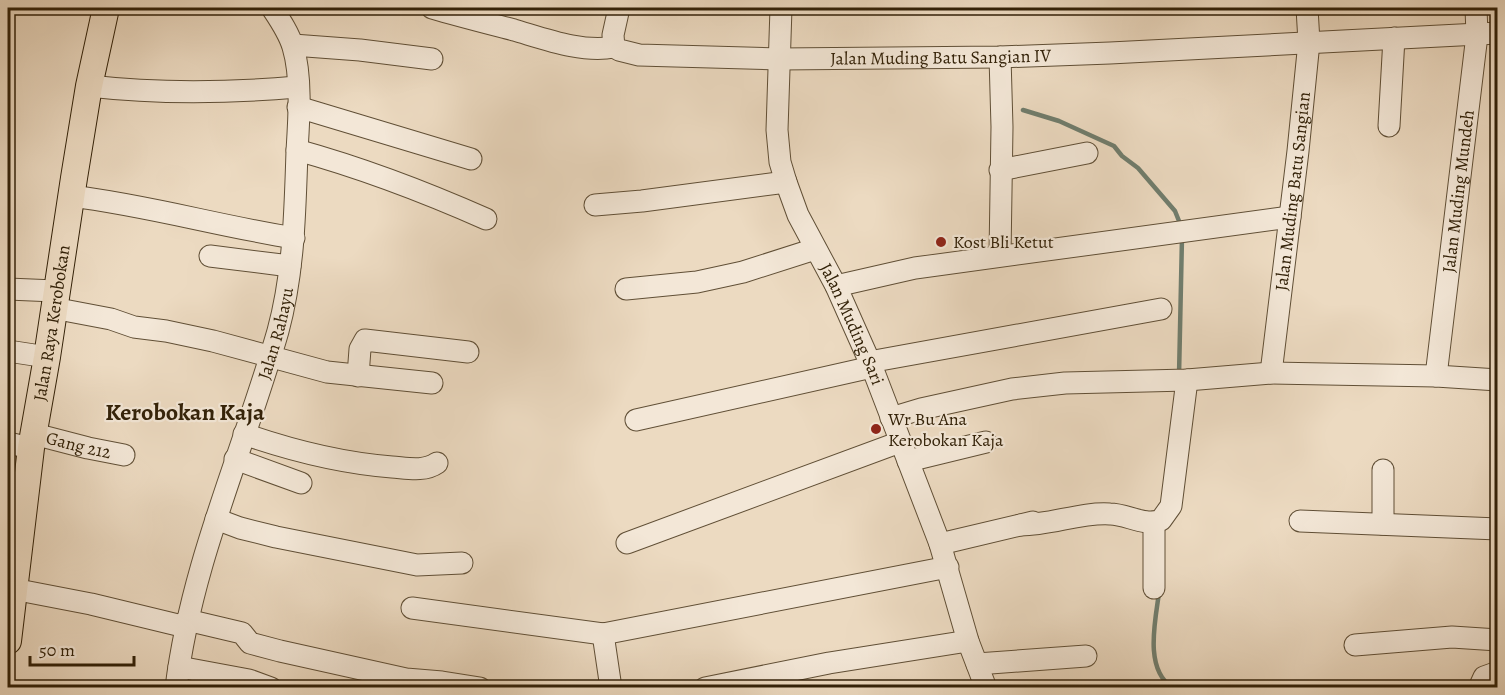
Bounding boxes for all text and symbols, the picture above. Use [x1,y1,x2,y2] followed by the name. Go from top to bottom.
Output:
[830,43,1052,71] street label: Jalan Muding Batu Sangian IV
[1269,91,1316,292] street label: Jalan Muding Batu Sangian
[1437,108,1480,274] street label: Jalan Muding Mundeh
[953,230,1054,254] place label: Kost Bli Ketut
[934,235,948,249] marker: Kost Bli Ketut
[27,243,76,403] street label: Jalan Raya Kerobokan
[814,259,890,388] street label: Jalan Muding Sari
[252,285,299,383] street label: Jalan Rahayu
[105,396,265,428] district label: Kerobokan Kaja
[887,407,1004,452] place label: Wr Bu Ana Kerobokan Kaja
[869,422,883,436] marker: Wr Bu Ana Kerobokan Kaja
[44,426,114,464] street label: Gang 212
[30,629,134,667] scale bar
[39,638,75,662] text: 50 m

